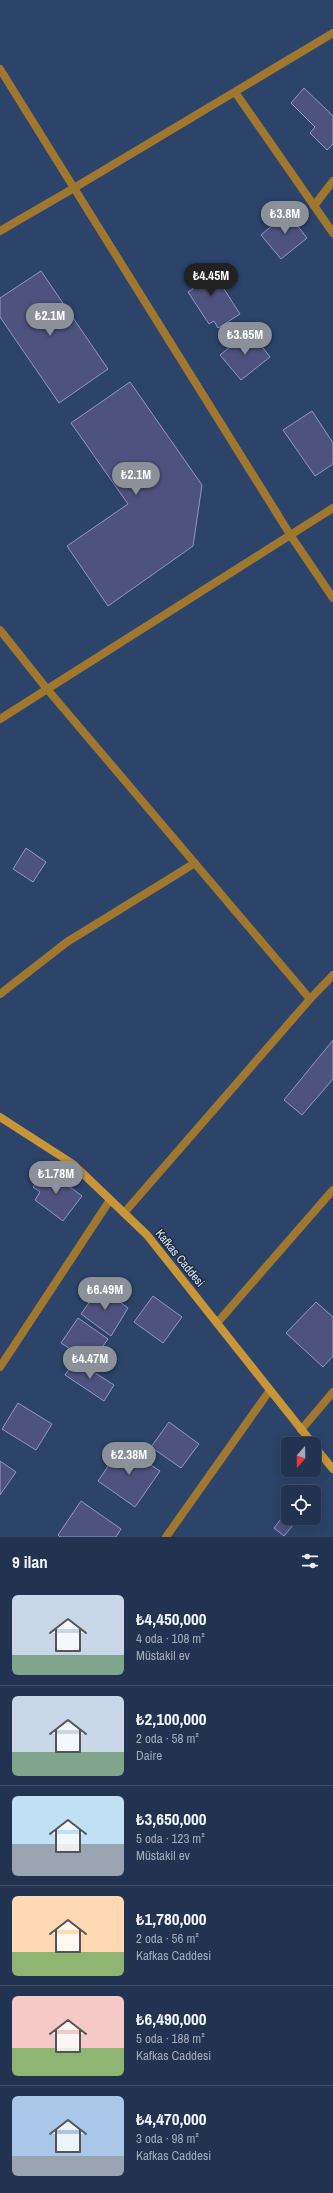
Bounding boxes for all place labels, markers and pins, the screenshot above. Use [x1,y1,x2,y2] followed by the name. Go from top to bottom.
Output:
[257,201,313,235] pin: ₺3.8M
[178,263,244,297] pin: ₺4.45M
[22,303,78,337] pin: ₺2.1M
[212,322,278,356] pin: ₺3.65M
[108,462,164,496] pin: ₺2.1M
[23,1161,89,1195] pin: ₺1.78M
[72,1277,138,1311] pin: ₺6.49M
[57,1346,123,1380] pin: ₺4.47M
[96,1442,162,1476] pin: ₺2.38M

